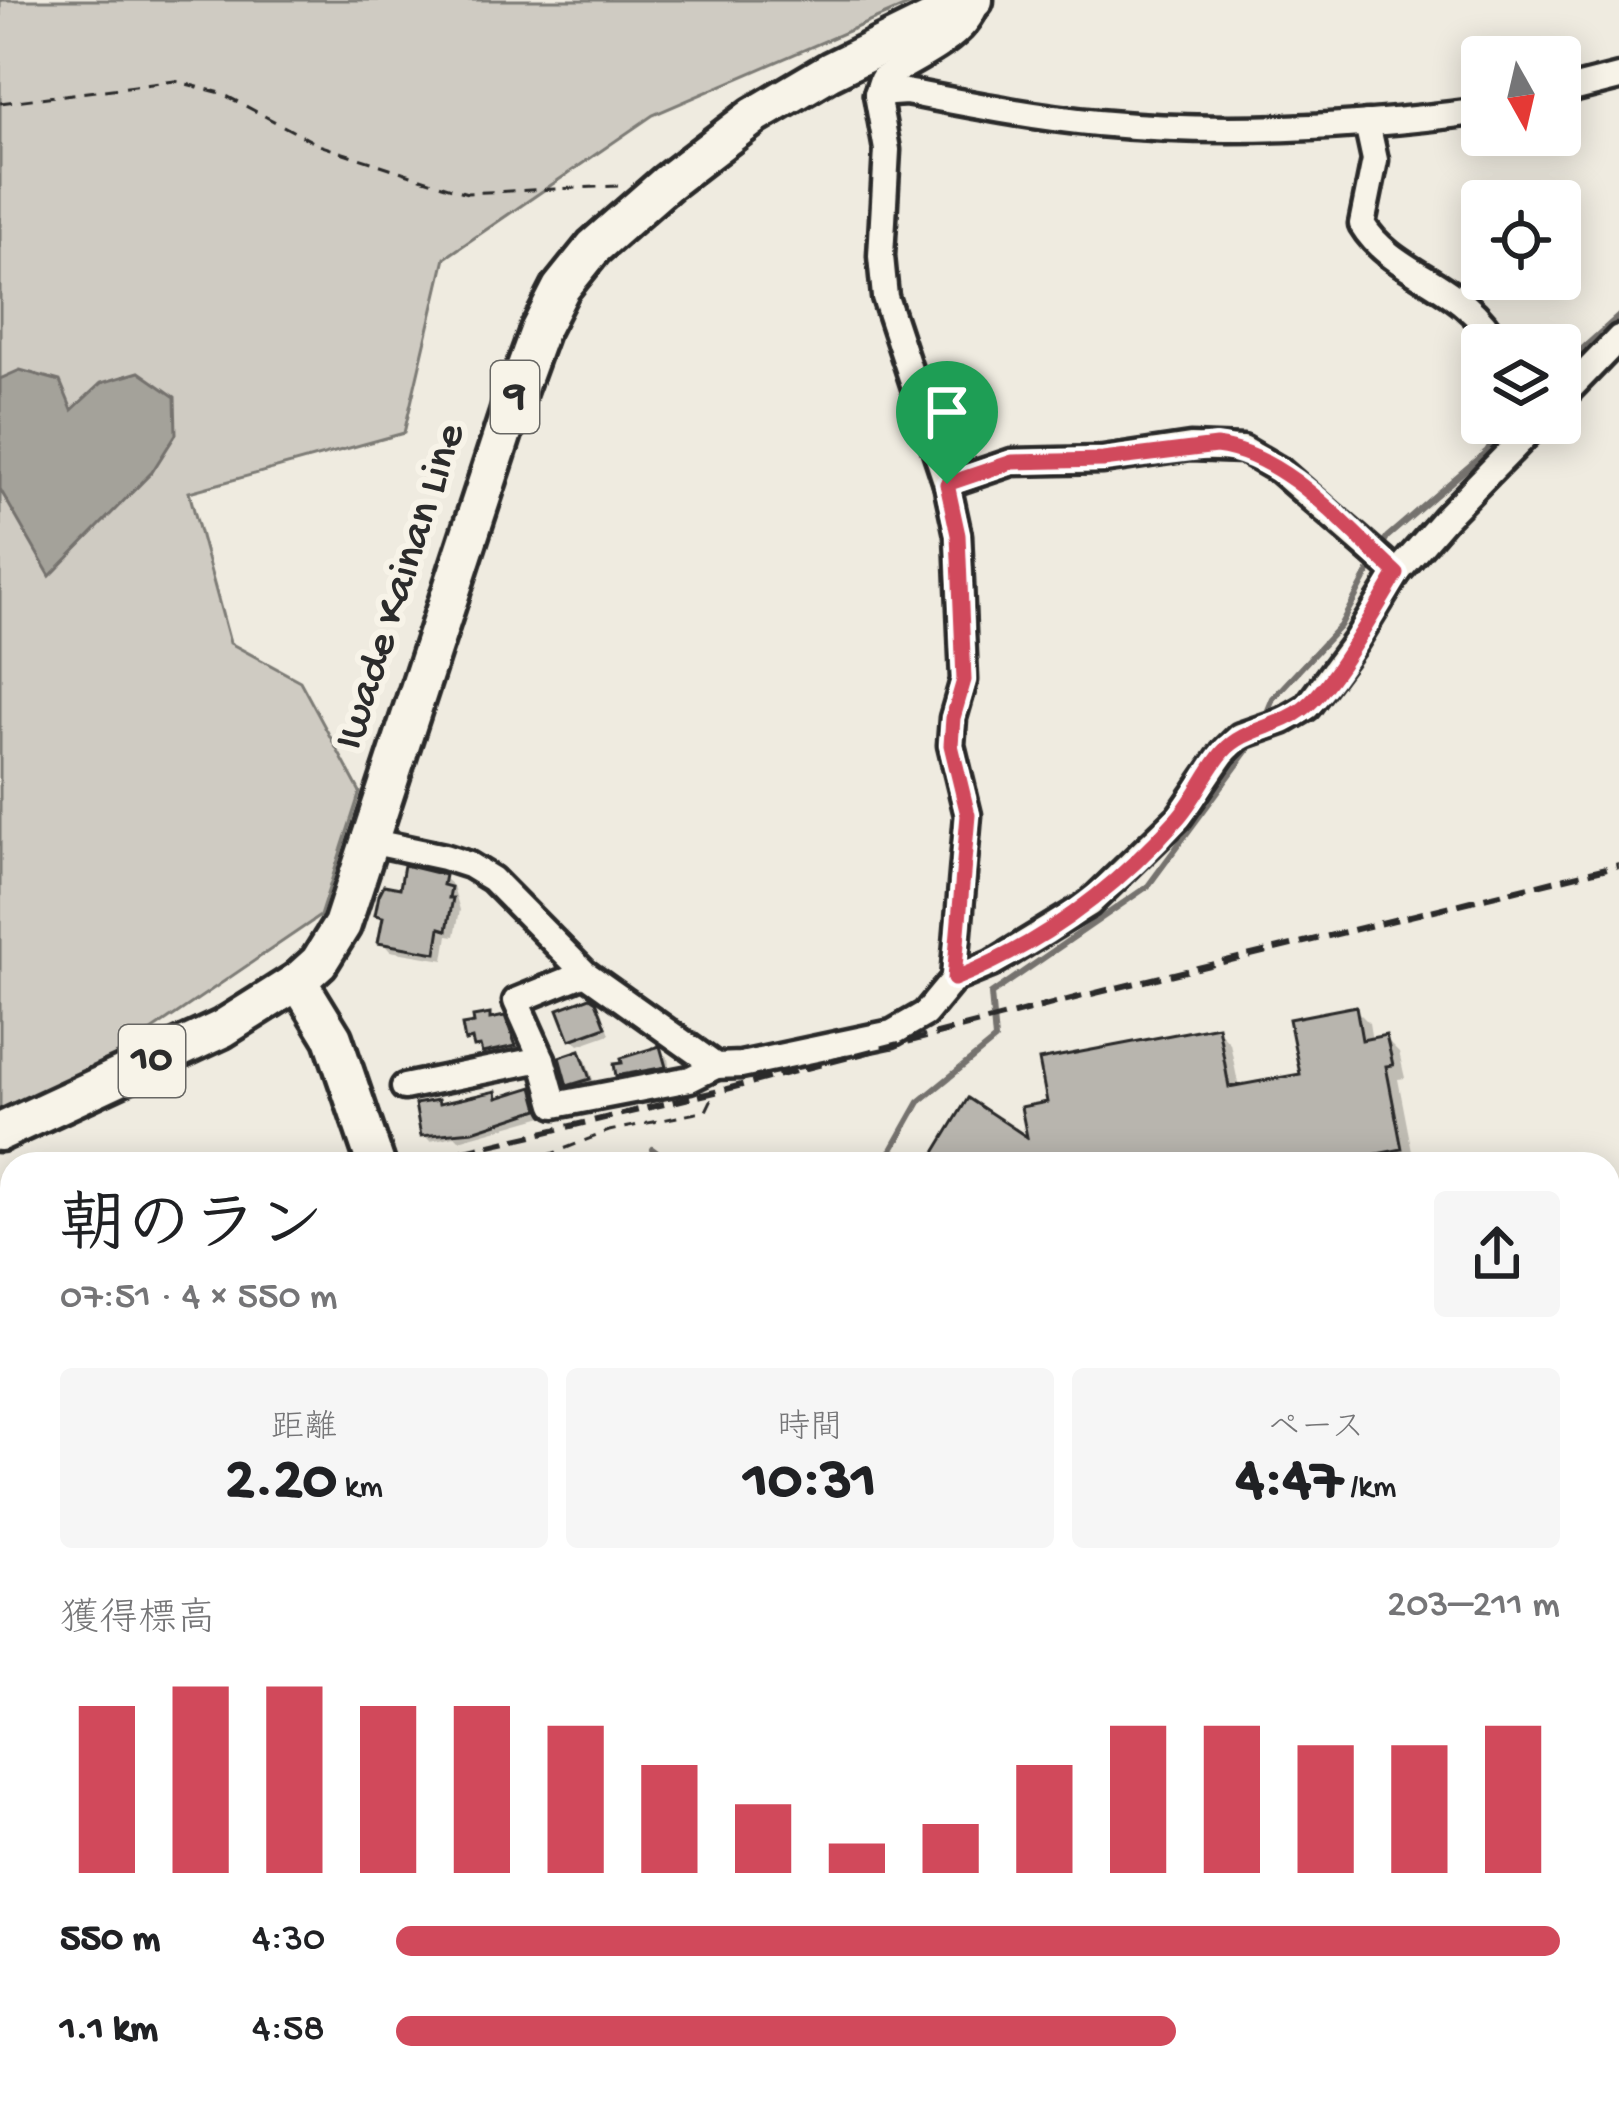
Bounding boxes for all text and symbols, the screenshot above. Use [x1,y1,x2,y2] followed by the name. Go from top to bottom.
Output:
[1461,36,1581,156] north arrow
[1461,36,1581,444] map controls
[1461,180,1581,300] button: locate
[1461,324,1581,444] button: layers
[491,361,539,433] road number: 9
[896,361,998,484] pin
[914,379,980,445] icon: arrive
[324,417,480,757] street label: Iwade Kainan Line
[119,1025,185,1097] road number: 10
[1434,1191,1560,1317] button: share
[60,1192,324,1270] text: 朝のラン
[60,1276,338,1322] text: 07:51 · 4 × 550 m
[271,1411,337,1449] text: 距離
[777,1411,843,1449] text: 時間
[1267,1411,1365,1449] text: ペース
[225,1449,337,1519] text: 2.20
[744,1449,876,1519] text: 10:31
[1236,1449,1342,1519] text: 4:47
[337,1470,383,1508] text: km
[1342,1470,1396,1508] text: /km
[1387,1584,1560,1630] text: 203–211 m
[60,1599,216,1645] text: 獲得標高
[60,1918,160,1964] text: 550 m
[252,1918,325,1964] text: 4:30
[60,2008,158,2054] text: 1.1 km
[252,2008,325,2054] text: 4:58

